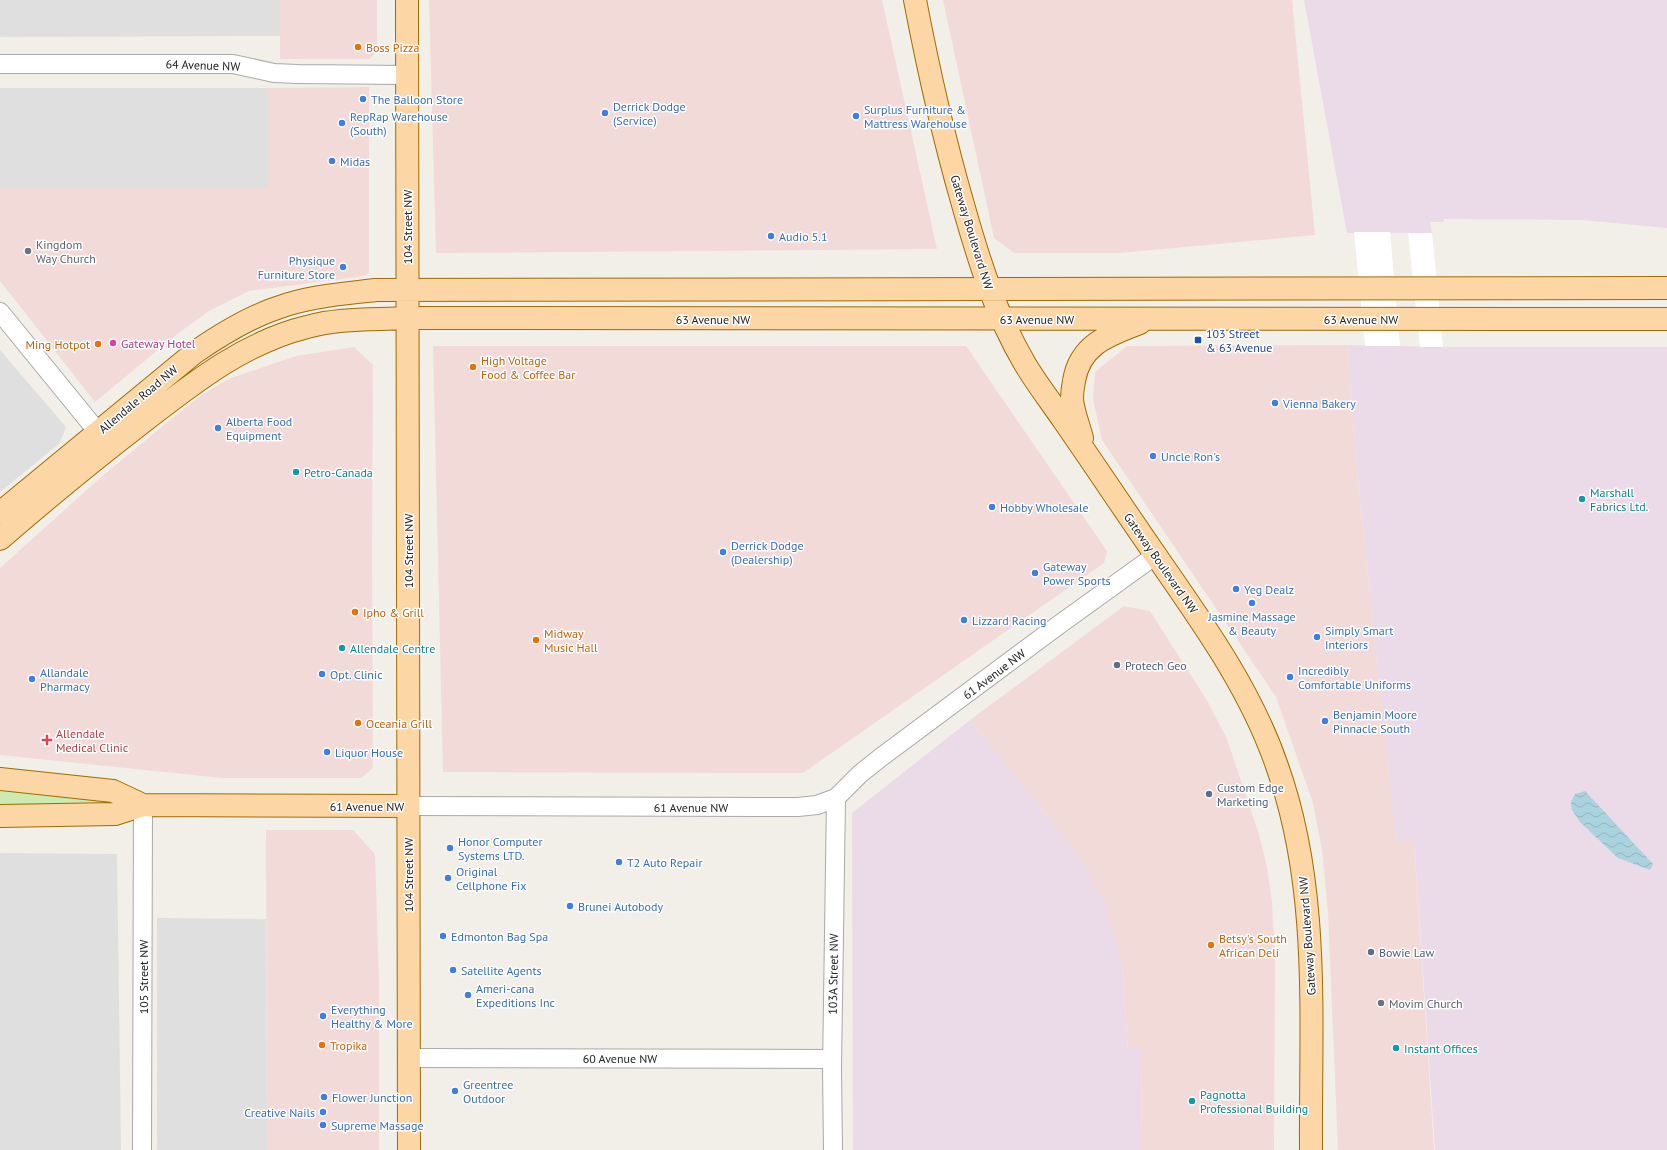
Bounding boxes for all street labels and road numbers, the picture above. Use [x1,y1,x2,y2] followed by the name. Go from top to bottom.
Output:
[165,56,241,74] street label: 64 Avenue NW
[947,173,997,291] street label: Gateway Boulevard NW
[400,190,415,264] street label: 104 Street NW
[676,312,750,327] street label: 63 Avenue NW
[1000,312,1074,327] street label: 63 Avenue NW
[1324,312,1398,327] street label: 63 Avenue NW
[95,362,181,436] street label: Allendale Road NW
[1121,510,1201,616] street label: Gateway Boulevard NW
[401,514,416,588] street label: 104 Street NW
[960,646,1028,702] street label: 61 Avenue NW
[330,799,404,814] street label: 61 Avenue NW
[654,800,728,815] street label: 61 Avenue NW
[401,838,416,912] street label: 104 Street NW
[1295,876,1319,996] street label: Gateway Boulevard NW
[825,933,841,1015] street label: 103A Street NW
[136,940,151,1014] street label: 105 Street NW
[583,1051,657,1066] street label: 60 Avenue NW

